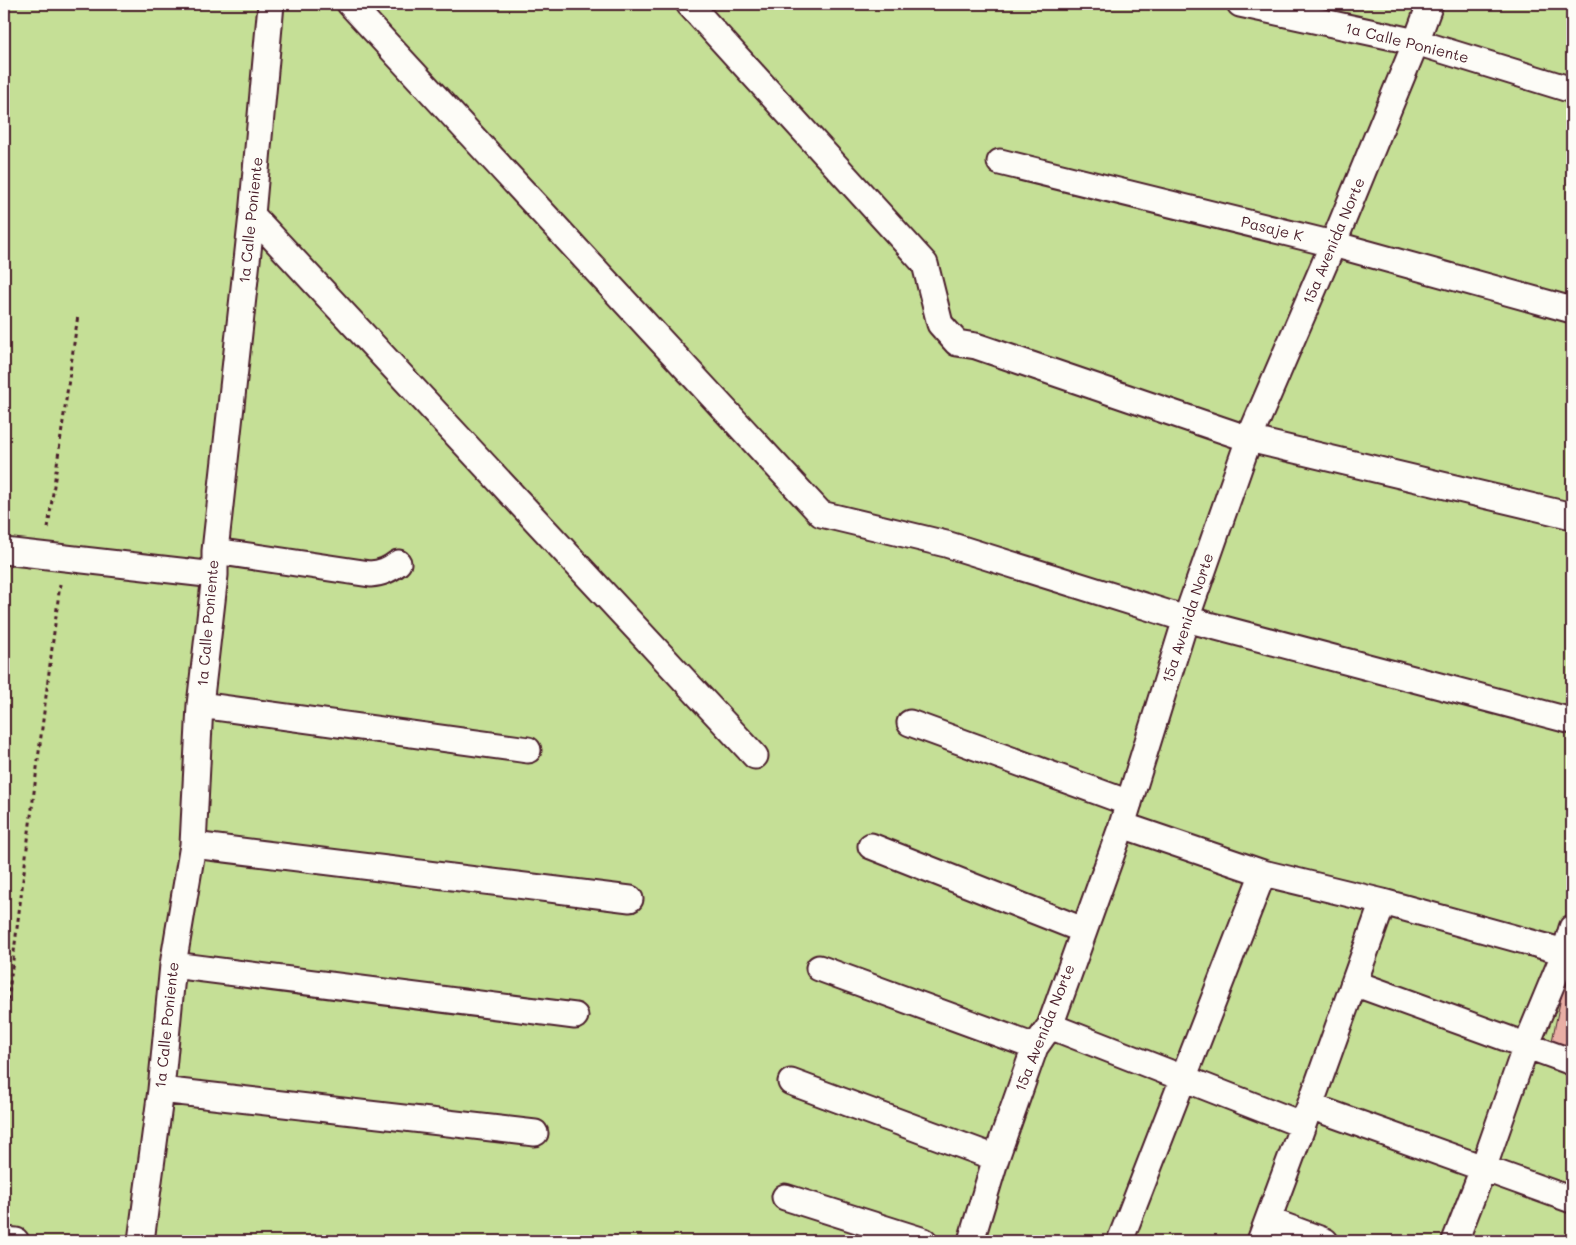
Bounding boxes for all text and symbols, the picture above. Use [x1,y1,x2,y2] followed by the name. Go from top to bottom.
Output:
[1343,17,1471,67] street label: 1a Calle Poniente
[233,156,267,284] street label: 1a Calle Poniente
[1297,174,1369,307] street label: 15a Avenida Norte
[1239,211,1305,245] street label: Pasaje K
[1157,550,1218,685] street label: 15a Avenida Norte
[192,559,222,687] street label: 1a Calle Poniente
[149,961,183,1089] street label: 1a Calle Poniente
[1009,961,1079,1094] street label: 15a Avenida Norte

